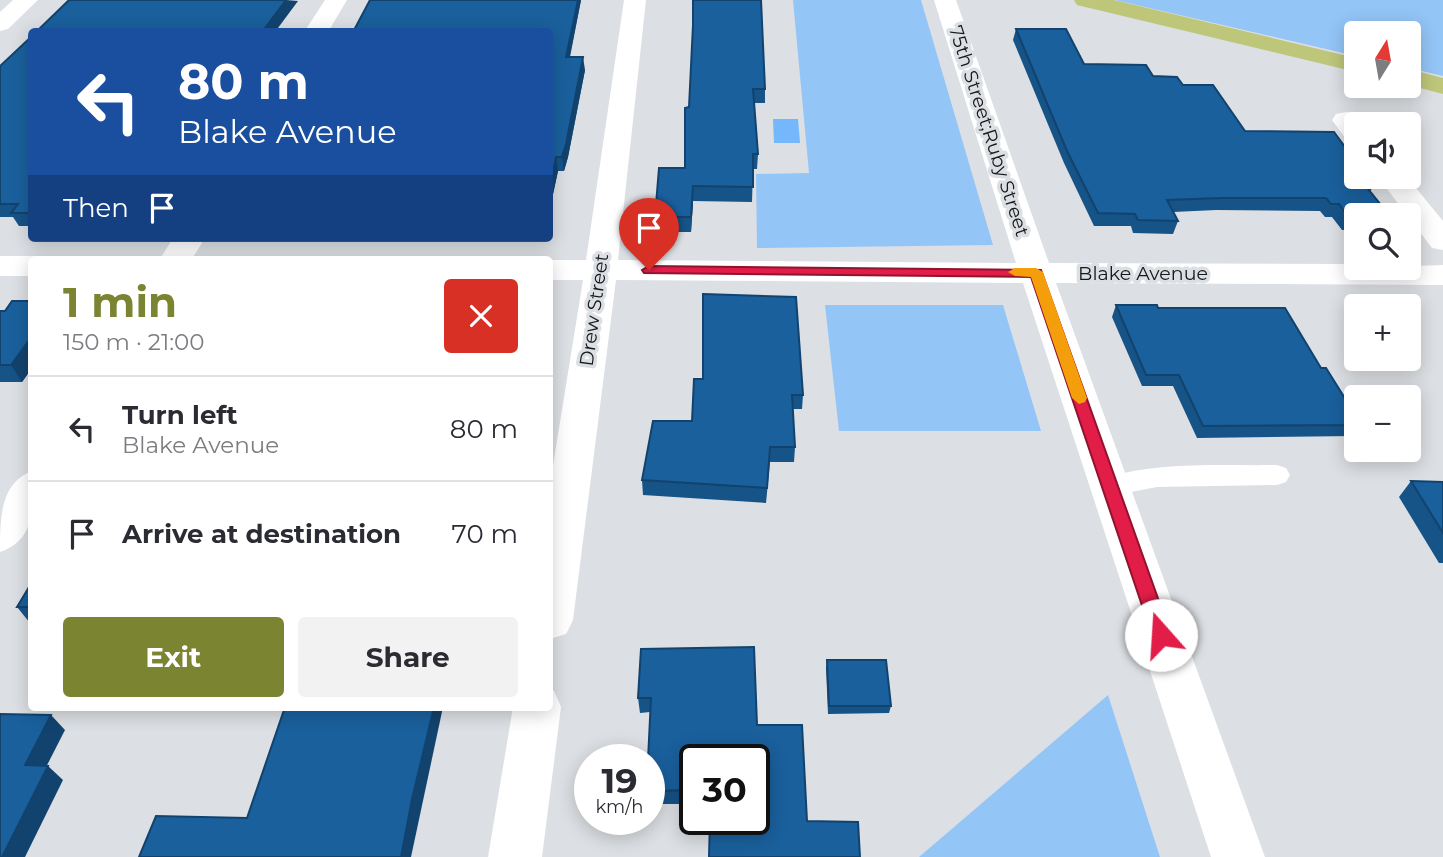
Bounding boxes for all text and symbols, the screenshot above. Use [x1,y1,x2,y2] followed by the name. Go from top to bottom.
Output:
[1344,21,1421,98] north arrow
[1344,21,1421,462] map controls
[944,23,1034,240] street label: 75th Street;Ruby Street
[178,52,309,111] text: 80 m
[63,56,154,147] icon: left
[178,112,397,151] text: Blake Avenue
[1344,112,1421,189] button: sound
[143,189,181,227] icon: arrive
[63,192,129,224] text: Then
[619,198,679,270] pin
[1344,203,1421,280] button: search
[630,209,668,247] icon: arrive
[575,252,613,368] street label: Drew Street
[1078,262,1208,285] street label: Blake Avenue
[63,276,177,328] text: 1 min
[444,279,518,353] button: close
[1344,294,1421,371] button: +
[63,328,205,356] text: 150 m · 21:00
[1344,385,1421,462] button: −
[122,399,238,431] text: Turn left
[63,410,101,448] icon: left
[450,413,518,445] text: 80 m
[122,431,279,459] text: Blake Avenue
[63,515,101,553] icon: arrive
[122,518,401,550] text: Arrive at destination
[452,518,518,550] text: 70 m
[1124,598,1198,672] position arrow
[63,617,284,697] button: Exit
[298,617,518,697] button: Share
[679,744,770,835] speed limit sign: 30
[601,759,638,802] text: 19
[595,796,644,818] text: km/h

